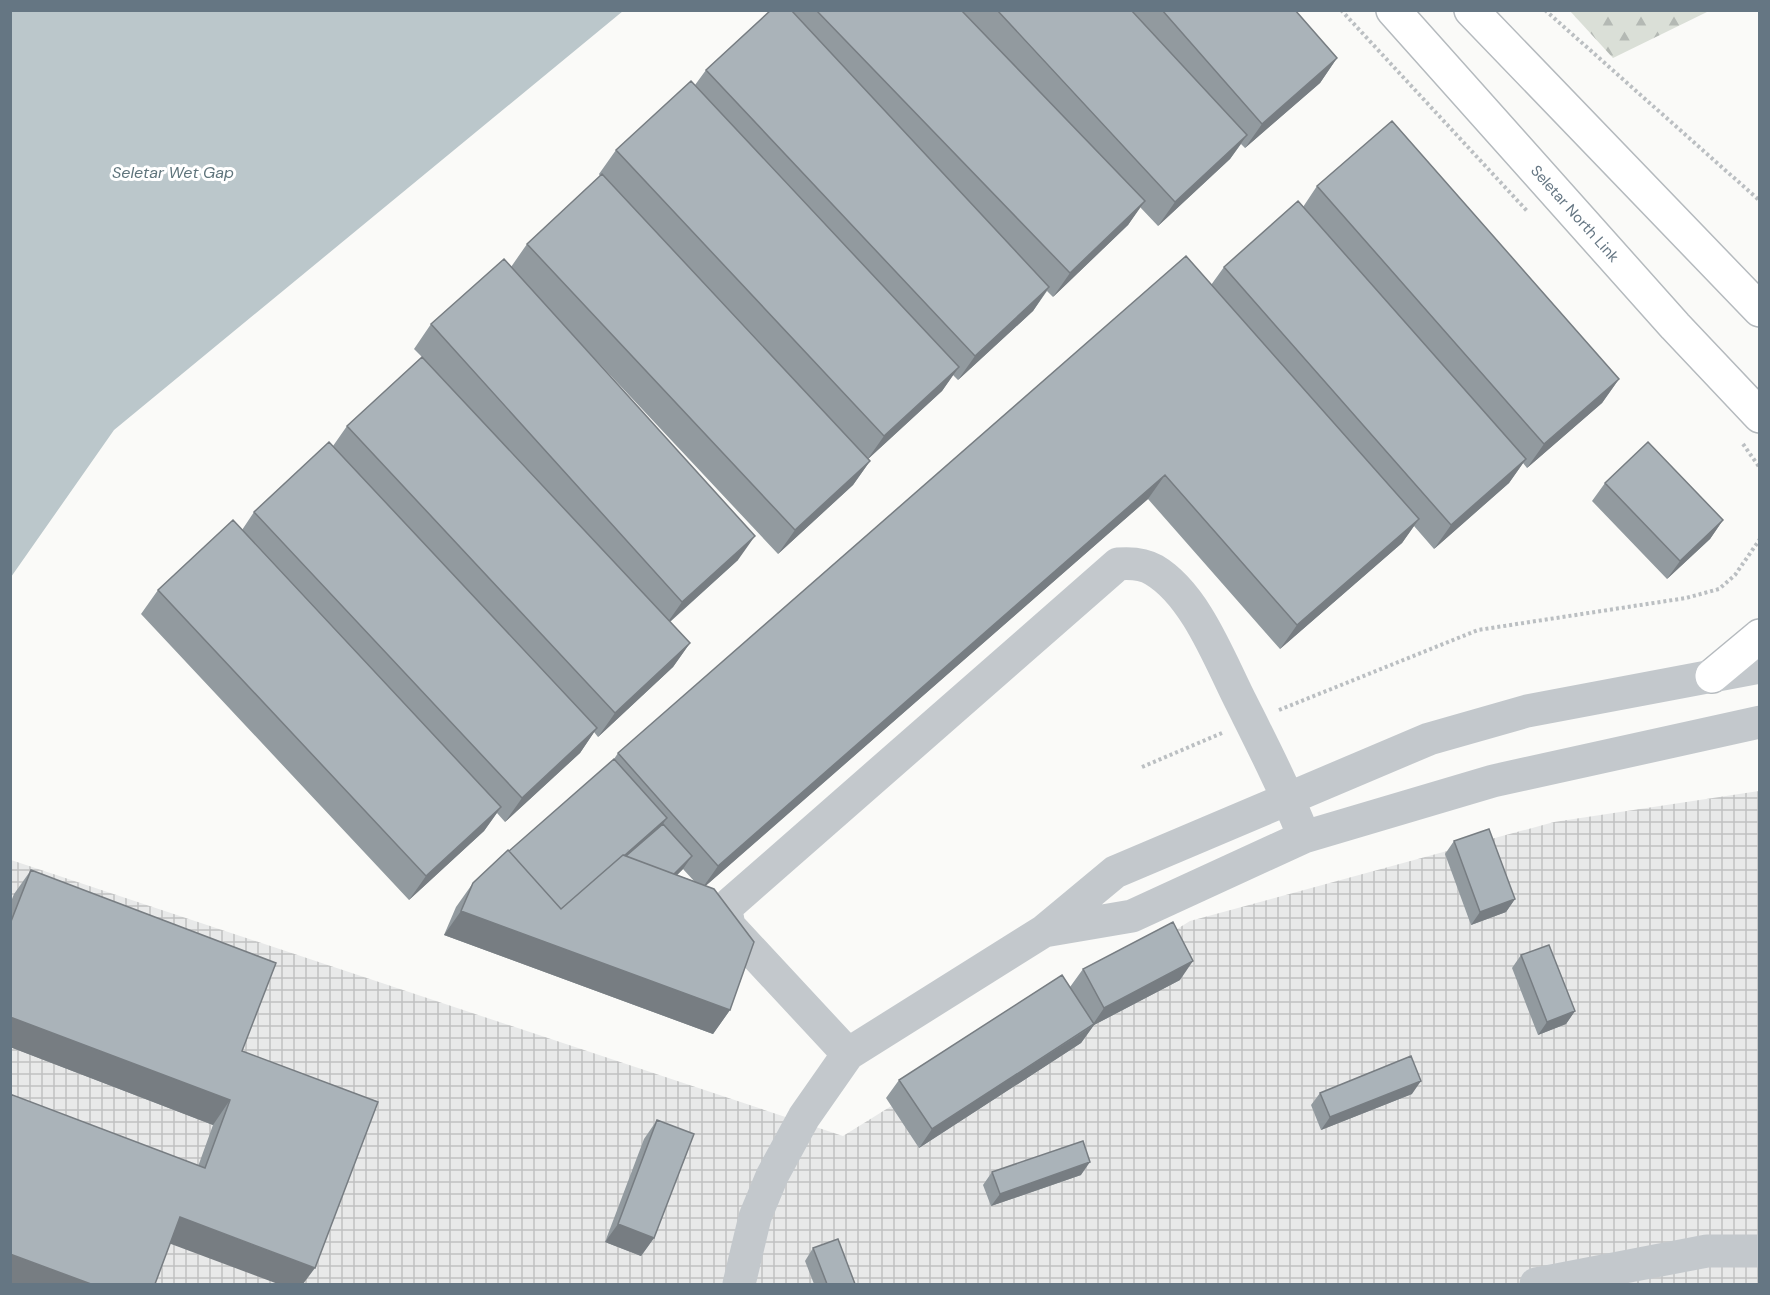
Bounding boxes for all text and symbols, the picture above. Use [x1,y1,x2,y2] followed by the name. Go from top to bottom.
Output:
[1526,161,1624,267] street label: Seletar North Link
[112,162,234,183] water label: Seletar Wet Gap

